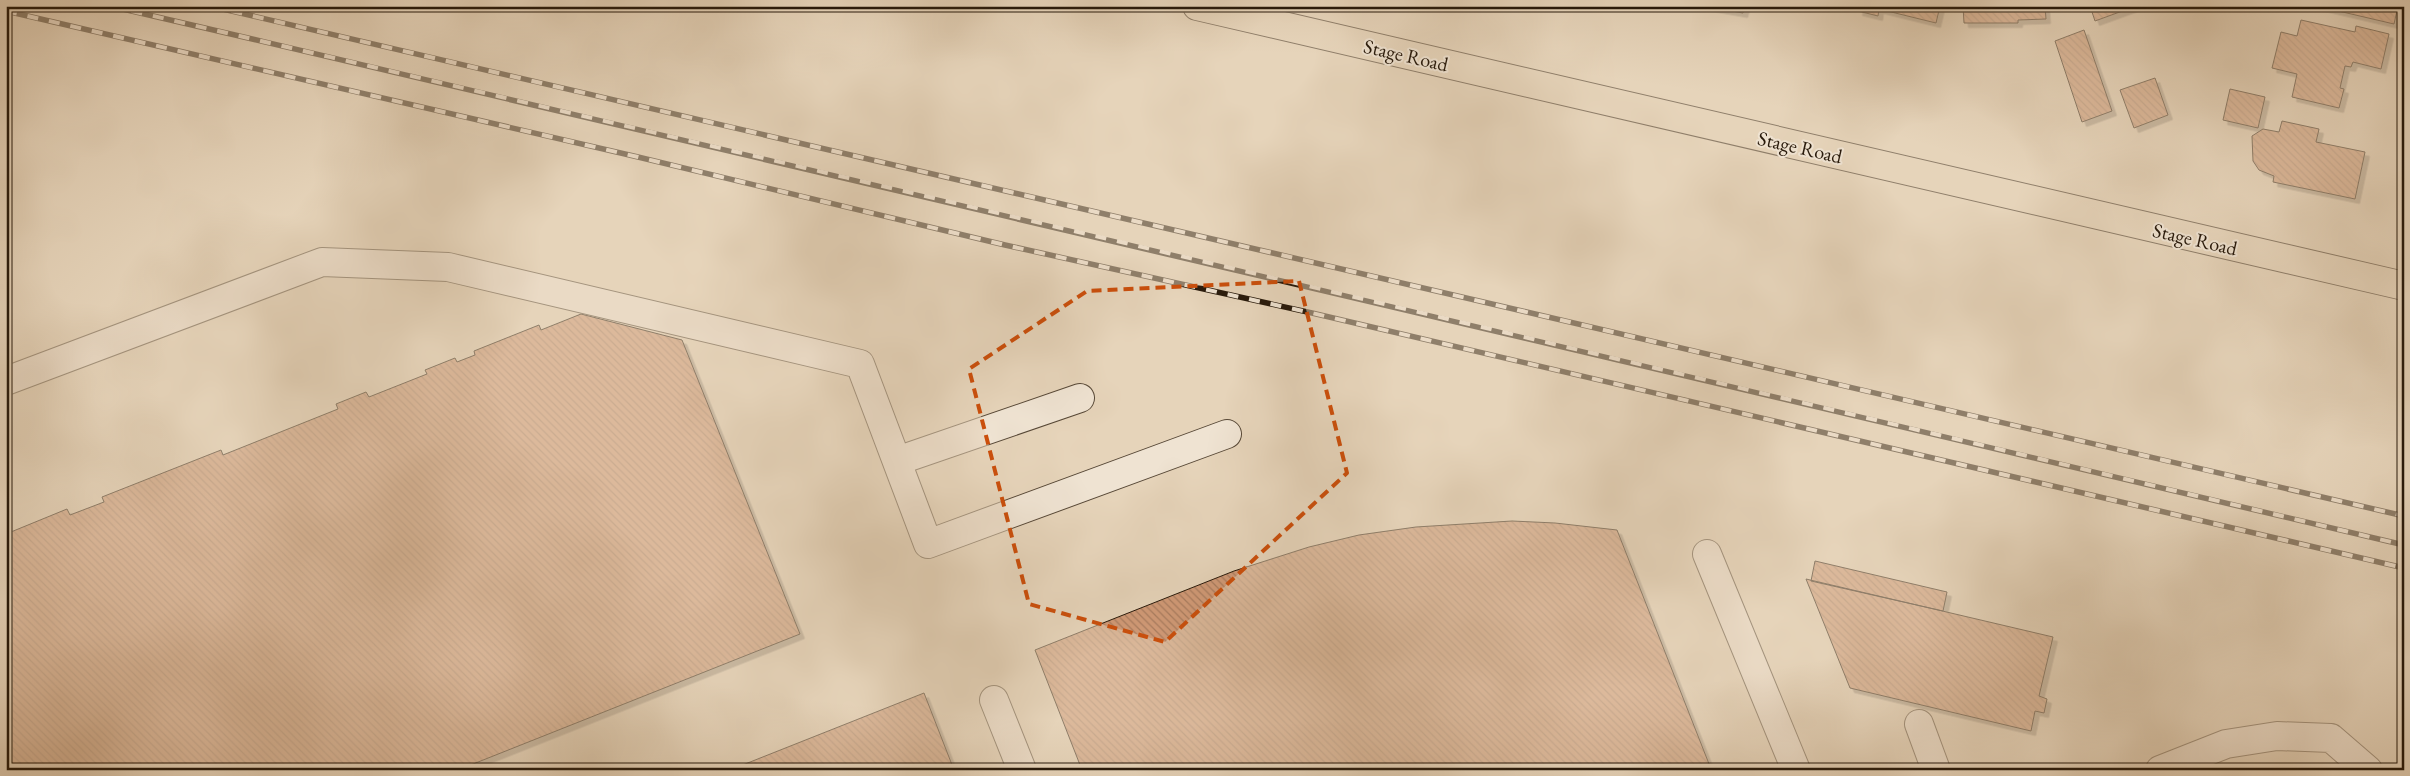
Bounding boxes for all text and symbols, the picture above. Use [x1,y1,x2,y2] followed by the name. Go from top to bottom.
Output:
[1361,33,1452,78] street label: Stage Road
[1755,125,1846,170] street label: Stage Road
[2150,217,2241,262] street label: Stage Road

